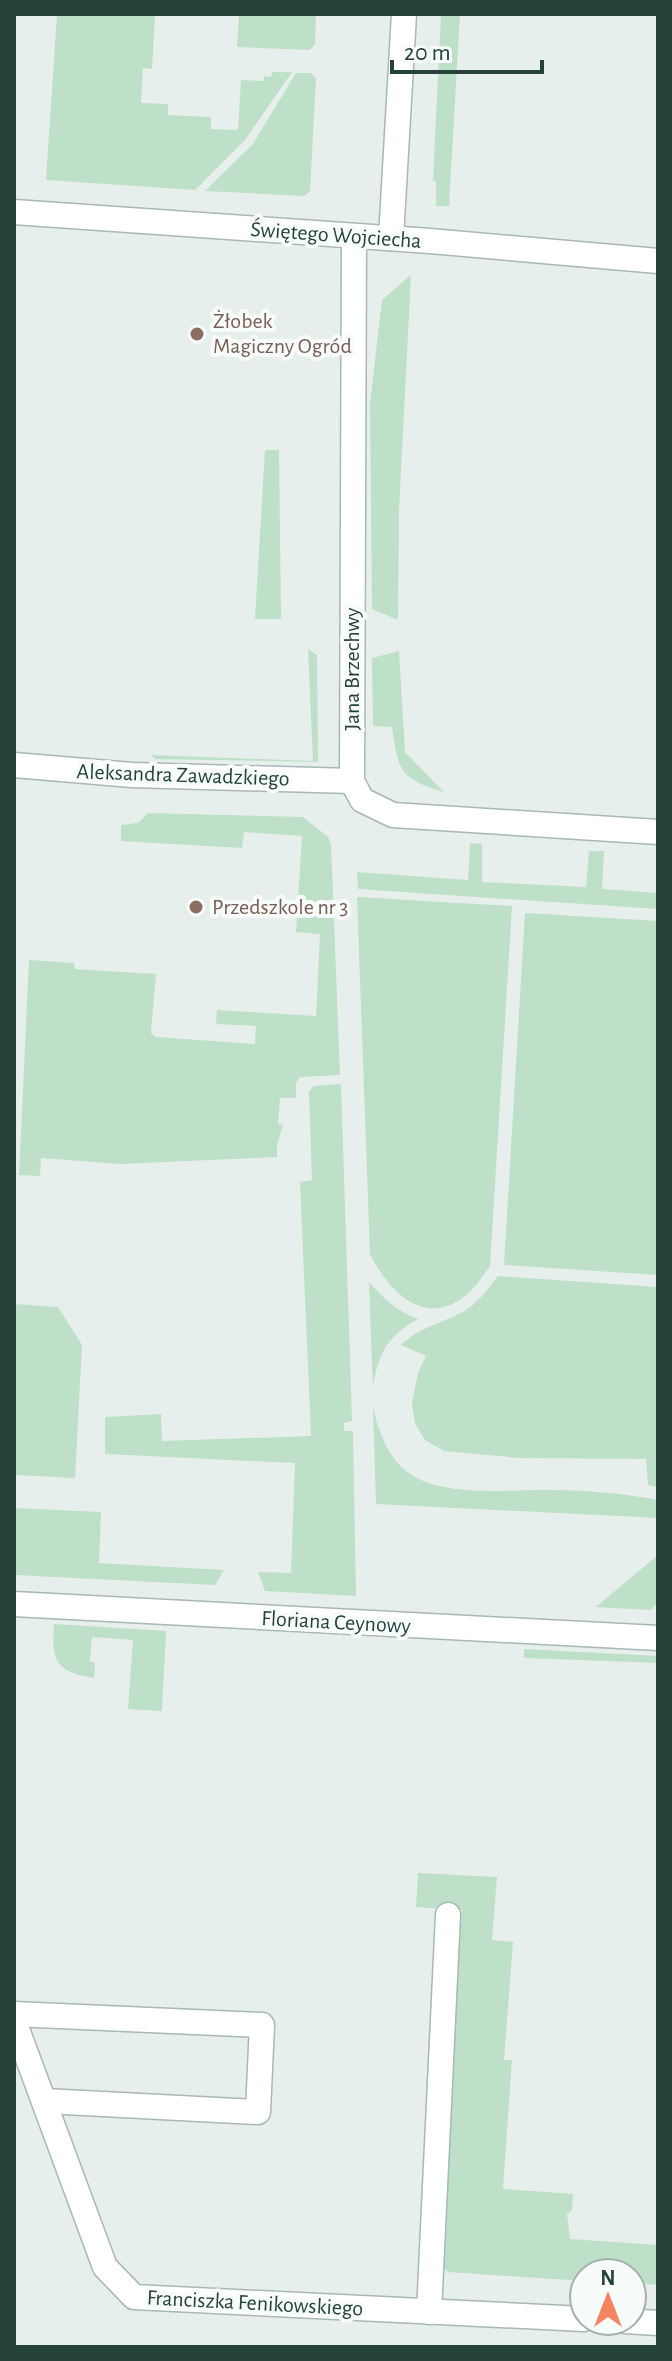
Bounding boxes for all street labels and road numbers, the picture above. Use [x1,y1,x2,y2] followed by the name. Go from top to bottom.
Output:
[250,216,422,252] street label: Świętego Wojciecha
[341,607,363,730] street label: Jana Brzechwy
[76,760,290,790] street label: Aleksandra Zawadzkiego
[261,1607,412,1637] street label: Floriana Ceynowy
[146,2286,364,2320] street label: Franciszka Fenikowskiego

